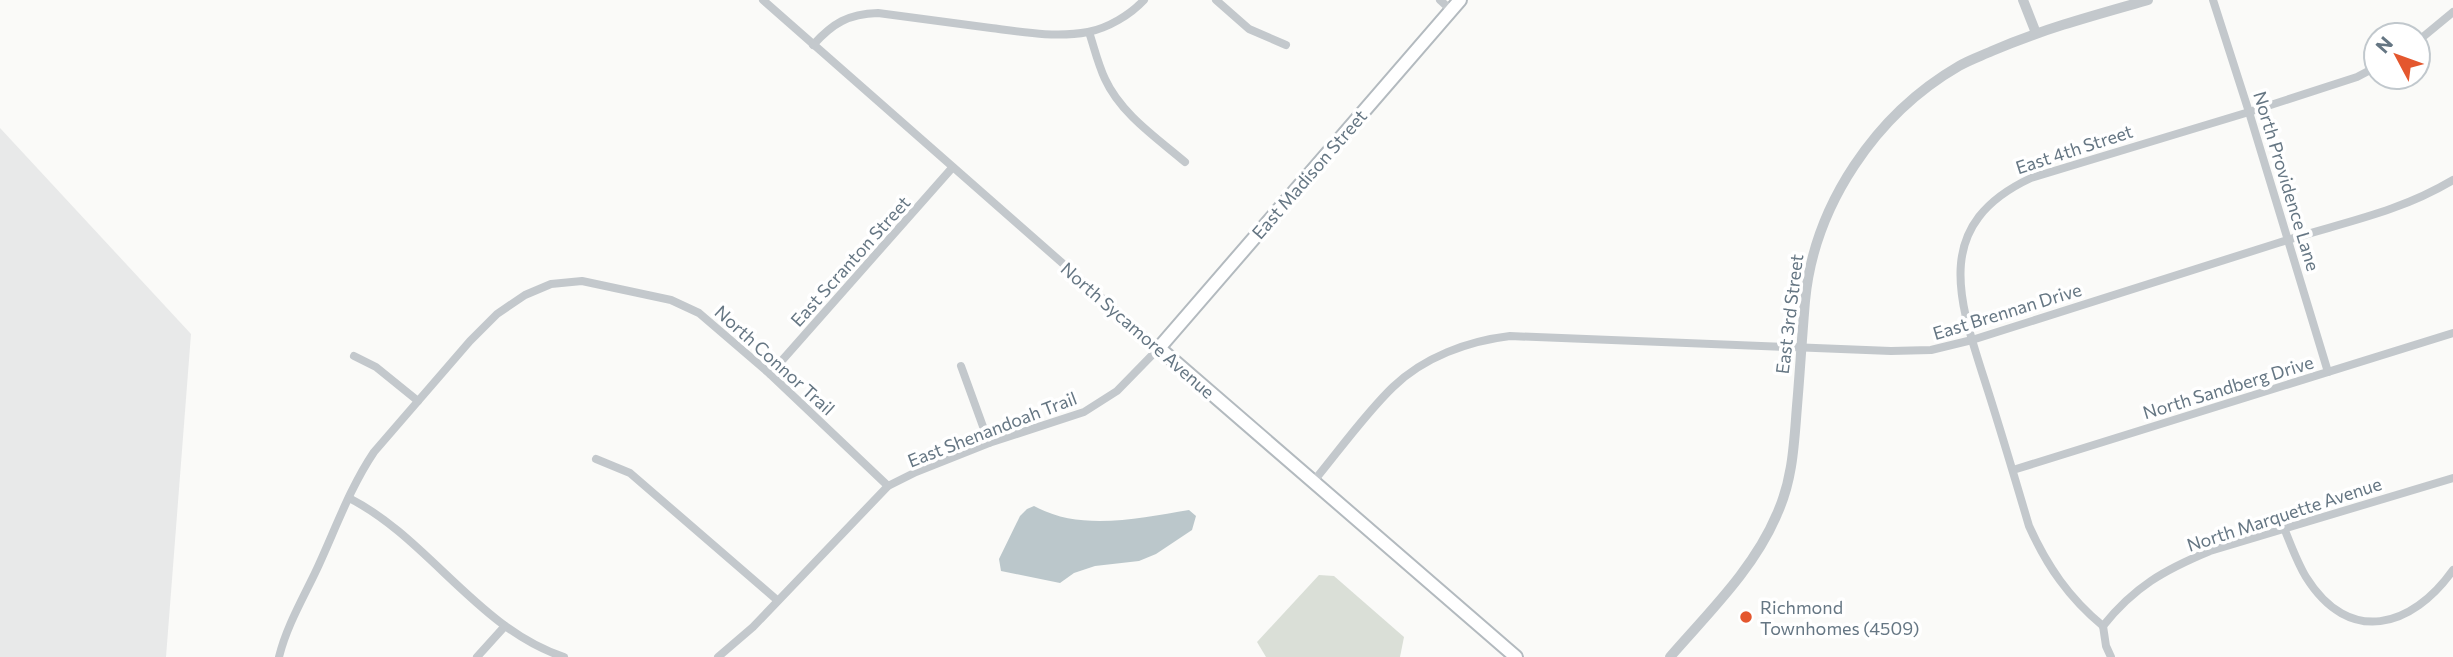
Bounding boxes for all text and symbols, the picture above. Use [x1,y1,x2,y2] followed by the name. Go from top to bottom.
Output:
[2362,21,2432,91] north arrow
[2370,32,2397,57] text: N
[2249,89,2325,273] street label: North Providence Lane
[1247,105,1371,243] street label: East Madison Street
[2013,120,2135,178] street label: East 4th Street
[786,191,914,331] street label: East Scranton Street
[1771,253,1807,375] street label: East 3rd Street
[1057,257,1219,403] street label: North Sycamore Avenue
[1930,278,2084,344] street label: East Brennan Drive
[711,300,839,420] street label: North Connor Trail
[2140,351,2316,423] street label: North Sandberg Drive
[904,387,1080,471] street label: East Shenandoah Trail
[2184,472,2384,556] street label: North Marquette Avenue
[1760,596,1920,639] place label: Richmond Townhomes (4509)
[1738,609,1754,625] marker: Richmond Townhomes (4509)

